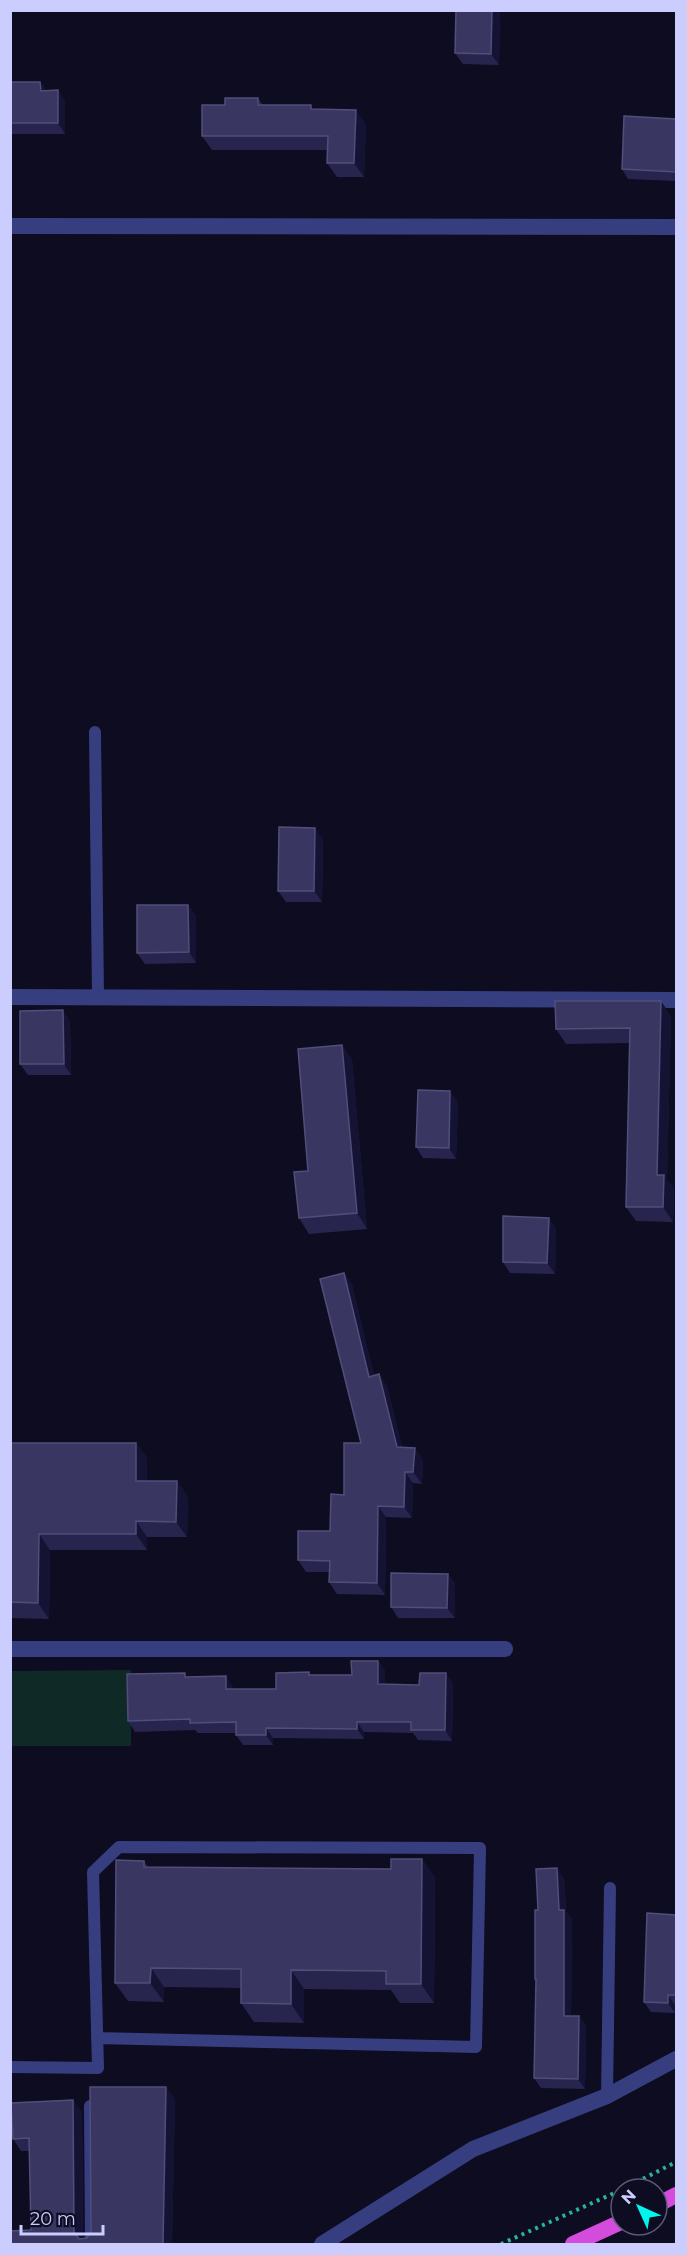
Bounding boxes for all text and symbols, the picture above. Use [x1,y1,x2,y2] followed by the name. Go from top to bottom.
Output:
[609,2177,669,2237] north arrow
[617,2185,640,2208] text: N
[21,2198,104,2236] scale bar
[30,2208,76,2230] text: 20 m

